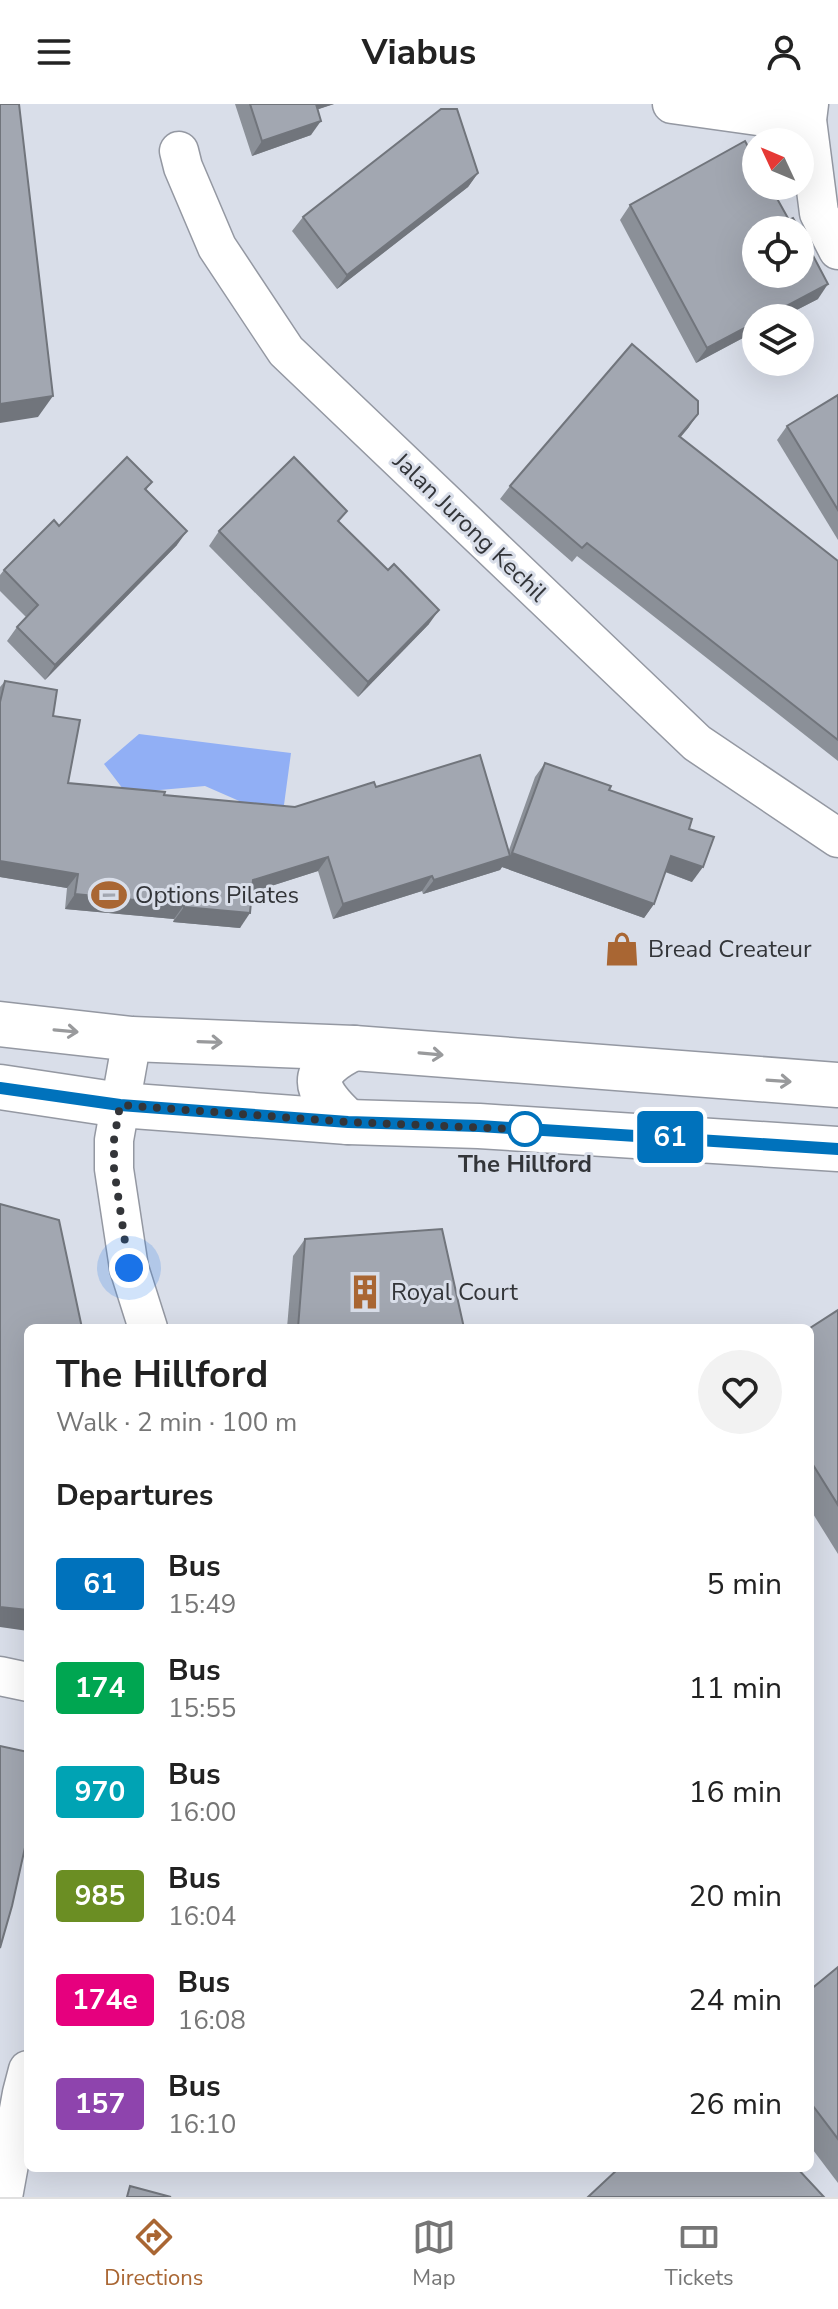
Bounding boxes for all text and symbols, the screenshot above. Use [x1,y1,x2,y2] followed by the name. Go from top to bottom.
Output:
[362,28,476,77] text: Viabus
[32,30,76,74] icon: menu
[762,30,806,74] icon: person
[742,128,814,200] north arrow
[742,128,814,376] map controls
[742,216,814,288] button: locate
[742,304,814,376] button: layers
[386,445,554,609] street label: Jalan Jurong Kechil
[90,876,128,914] sports icon: Options Pilates
[135,879,299,911] place label: Options Pilates
[603,930,641,968] shop icon: Bread Createur
[648,933,812,965] place label: Bread Createur
[52,1023,79,1038] one-way arrow
[196,1034,223,1049] one-way arrow
[418,1047,444,1062] one-way arrow
[765,1074,792,1089] one-way arrow
[634,1111,706,1163] line badge: 61
[508,1112,542,1146] marker: The Hillford
[653,1118,687,1156] text: 61
[458,1148,592,1180] place label: The Hillford
[109,1248,149,1288] your location
[346,1273,384,1311] building icon: Royal Court
[391,1276,518,1308] place label: Royal Court
[56,1349,268,1400] text: The Hillford
[698,1350,782,1434] button: heart
[56,1405,297,1440] text: Walk · 2 min · 100 m
[56,1475,213,1516] text: Departures
[168,1546,221,1587] text: Bus
[707,1564,782,1605] text: 5 min
[83,1565,117,1603] text: 61
[168,1587,236,1622] text: 15:49
[168,1650,221,1691] text: Bus
[689,1668,782,1709] text: 11 min
[75,1669,125,1707] text: 174
[168,1691,236,1726] text: 15:55
[168,1754,221,1795] text: Bus
[689,1772,782,1813] text: 16 min
[75,1773,125,1811] text: 970
[168,1795,236,1830] text: 16:00
[168,1858,221,1899] text: Bus
[689,1876,782,1917] text: 20 min
[75,1877,125,1915] text: 985
[168,1899,236,1934] text: 16:04
[178,1962,230,2003] text: Bus
[689,1980,782,2021] text: 24 min
[72,1981,138,2019] text: 174e
[178,2003,246,2038] text: 16:08
[168,2066,221,2107] text: Bus
[689,2084,782,2125] text: 26 min
[75,2085,125,2123] text: 157
[168,2107,236,2142] text: 16:10
[104,2215,203,2293] tab: Directions
[412,2215,456,2293] tab: Map
[664,2215,734,2293] tab: Tickets

